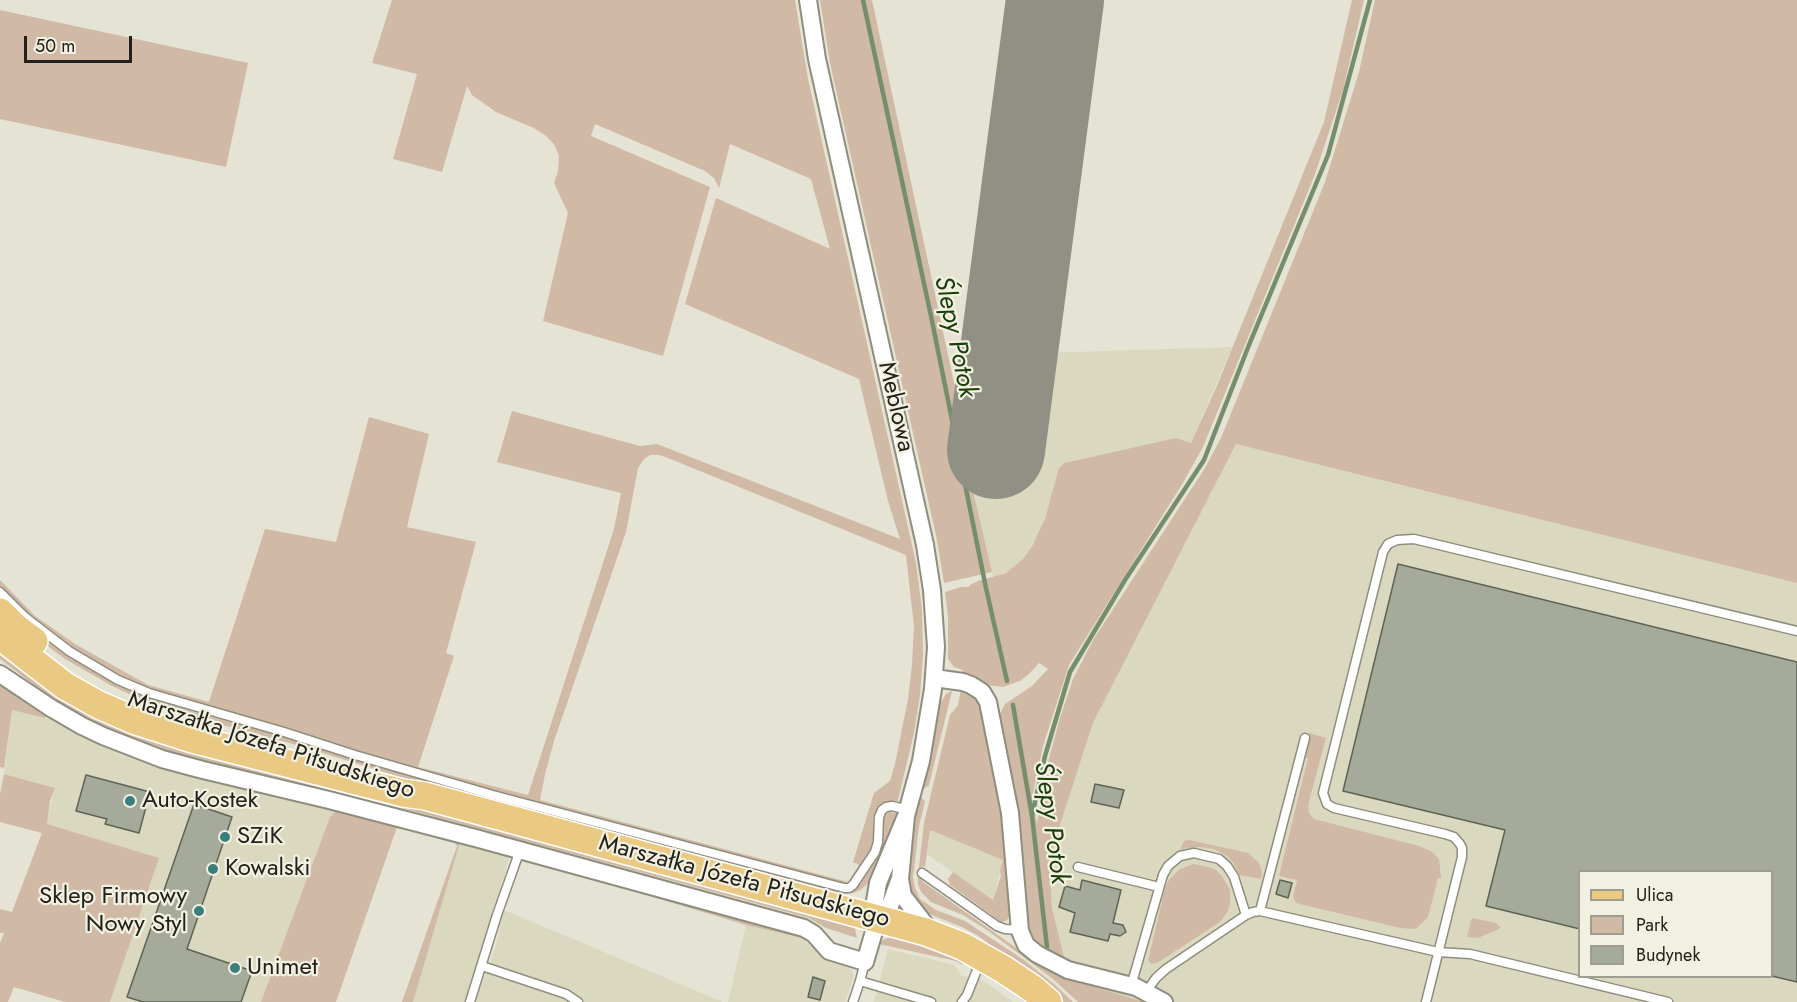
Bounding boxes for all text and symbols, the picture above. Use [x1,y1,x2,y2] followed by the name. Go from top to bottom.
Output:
[27,24,135,62] scale bar
[35,33,75,59] text: 50 m
[926,273,982,401] water label: Ślepy Potok
[871,359,919,455] street label: Meblowa
[124,686,418,806] street label: Marszałka Józefa Piłsudskiego
[1026,760,1074,886] water label: Ślepy Potok
[142,787,258,815] place label: Auto-Kostek
[123,794,137,808] marker: Auto-Kostek
[237,823,283,851] place label: SZiK
[595,829,893,935] street label: Marszałka Józefa Piłsudskiego
[218,830,232,844] marker: SZiK
[225,855,310,883] place label: Kowalski
[206,862,220,876] marker: Kowalski
[1578,870,1773,978] legend
[1636,882,1673,908] text: Ulica
[39,883,187,939] place label: Sklep Firmowy Nowy Styl
[192,904,206,918] marker: Sklep Firmowy Nowy Styl
[1636,912,1668,938] text: Park
[1636,942,1700,968] text: Budynek
[247,954,318,982] place label: Unimet
[228,961,242,975] marker: Unimet

